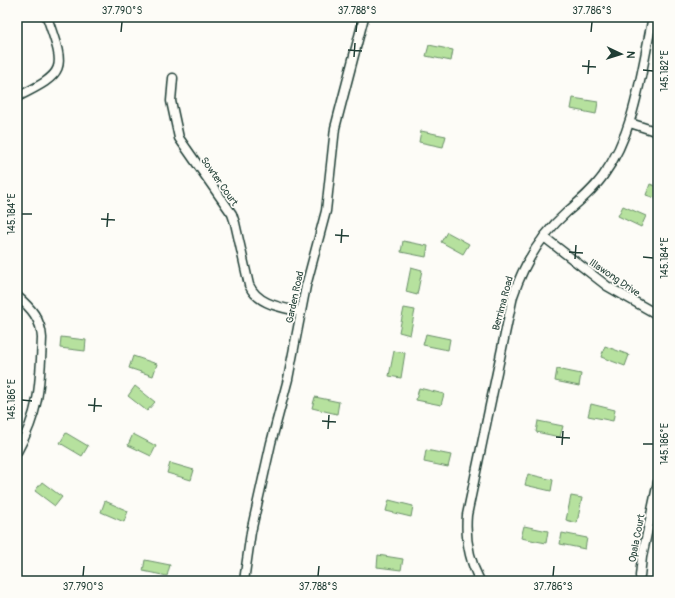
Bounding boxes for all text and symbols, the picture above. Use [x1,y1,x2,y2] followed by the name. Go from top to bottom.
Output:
[102,5,142,17] text: 37.790°S
[338,5,376,17] text: 37.788°S
[572,5,612,17] text: 37.786°S
[601,34,641,74] north arrow
[624,50,637,59] text: N
[659,50,671,92] text: 145.182°E
[198,155,241,209] street label: Sowter Court
[6,193,18,235] text: 145.184°E
[659,237,671,279] text: 145.184°E
[587,257,642,299] street label: Illawong Drive
[284,270,306,324] street label: Garden Road
[490,275,516,332] street label: Berrima Road
[6,379,18,421] text: 145.186°E
[659,423,671,465] text: 145.186°E
[626,512,648,563] street label: Opala Court
[63,581,103,593] text: 37.790°S
[299,581,337,593] text: 37.788°S
[533,581,573,593] text: 37.786°S

